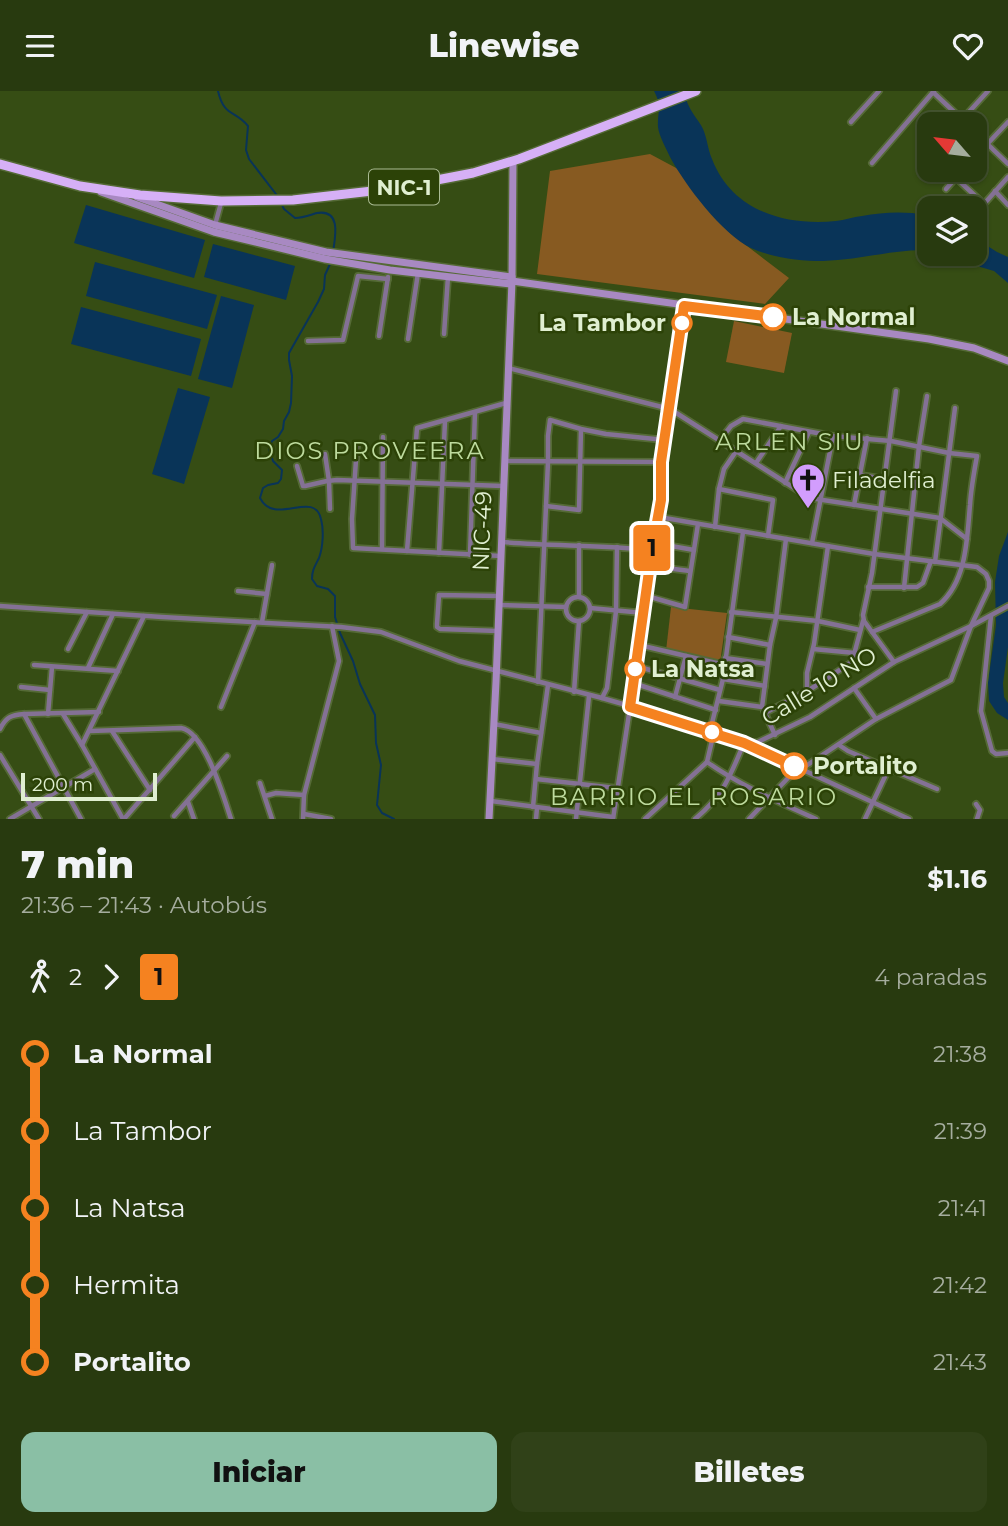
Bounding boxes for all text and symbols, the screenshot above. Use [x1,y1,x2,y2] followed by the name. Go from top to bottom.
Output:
[429,26,579,65] text: Linewise
[21,27,59,65] icon: menu
[949,27,987,65] icon: heart
[917,112,987,182] north arrow
[917,112,987,266] map controls
[369,169,439,205] road number: NIC-1
[917,196,987,266] button: layers
[792,303,915,331] place label: La Normal
[760,304,786,330] marker: La Normal
[539,309,666,337] place label: La Tambor
[672,313,692,333] marker: La Tambor
[715,427,865,456] district label: ARLEN SIU
[254,436,486,465] district label: DIOS PROVEERA
[789,461,827,510] church icon: Filadelfia
[832,466,936,494] place label: Filadelfia
[467,491,497,571] street label: NIC-49
[629,525,675,571] line badge: 1
[647,533,657,562] text: 1
[756,641,882,731] street label: Calle 10 NO
[651,655,755,683] place label: La Natsa
[625,659,645,679] marker: La Natsa
[702,722,722,742] unlabelled marker
[813,752,917,780] place label: Portalito
[781,753,807,779] marker: Portalito
[21,770,158,802] scale bar
[32,773,93,796] text: 200 m
[550,782,838,811] district label: BARRIO EL ROSARIO
[21,841,134,888] text: 7 min
[927,863,987,895] text: $1.16
[21,891,267,919] text: 21:36 – 21:43 · Autobús
[21,958,59,996] icon: walk
[92,958,130,996] icon: forward
[154,962,164,991] text: 1
[69,963,82,991] text: 2
[874,963,987,991] text: 4 paradas
[73,1038,213,1070] text: La Normal
[933,1040,987,1068] text: 21:38
[73,1115,212,1147] text: La Tambor
[934,1117,987,1145] text: 21:39
[73,1192,186,1224] text: La Natsa
[938,1194,987,1222] text: 21:41
[73,1269,180,1301] text: Hermita
[933,1271,987,1299] text: 21:42
[73,1346,191,1378] text: Portalito
[933,1348,987,1376] text: 21:43
[21,1432,497,1512] button: Iniciar
[511,1432,987,1512] button: Billetes

